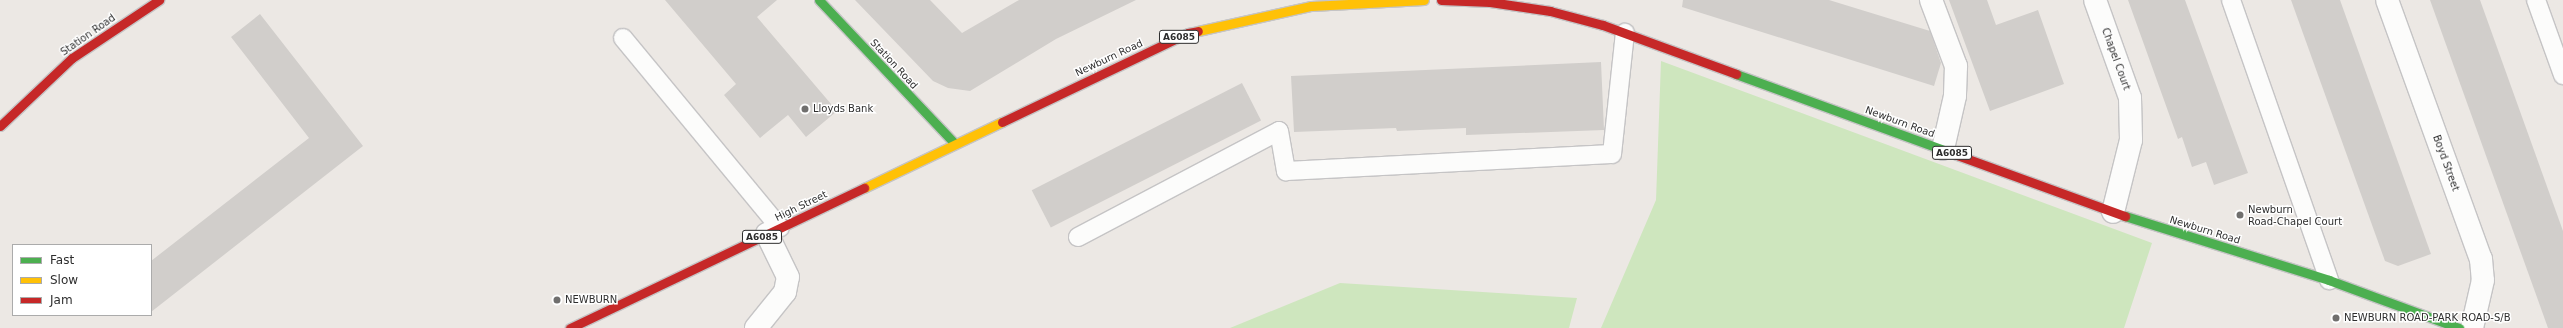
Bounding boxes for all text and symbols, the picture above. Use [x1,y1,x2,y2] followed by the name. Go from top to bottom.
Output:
[58,12,118,58] street label: Station Road
[2099,26,2133,92] street label: Chapel Court
[1158,30,1200,44] road number: A6085
[868,37,920,91] street label: Station Road
[1073,37,1145,79] street label: Newburn Road
[813,103,873,115] place label: Lloyds Bank
[800,104,810,114] marker: Lloyds Bank
[1864,104,1936,140] street label: Newburn Road
[2430,133,2462,193] street label: Boyd Street
[1931,146,1973,160] road number: A6085
[773,188,829,224] street label: High Street
[2248,203,2342,226] place label: Newburn Road-Chapel Court
[2235,210,2245,220] marker: Newburn Road-Chapel Court
[2168,214,2242,246] street label: Newburn Road
[741,230,783,244] road number: A6085
[12,244,152,316] legend
[50,253,74,267] text: Fast
[50,273,78,287] text: Slow
[50,293,73,307] text: Jam
[565,294,617,306] place label: NEWBURN
[552,295,562,305] marker: NEWBURN
[2344,312,2511,324] place label: NEWBURN ROAD-PARK ROAD-S/B
[2331,313,2341,323] marker: NEWBURN ROAD-PARK ROAD-S/B

